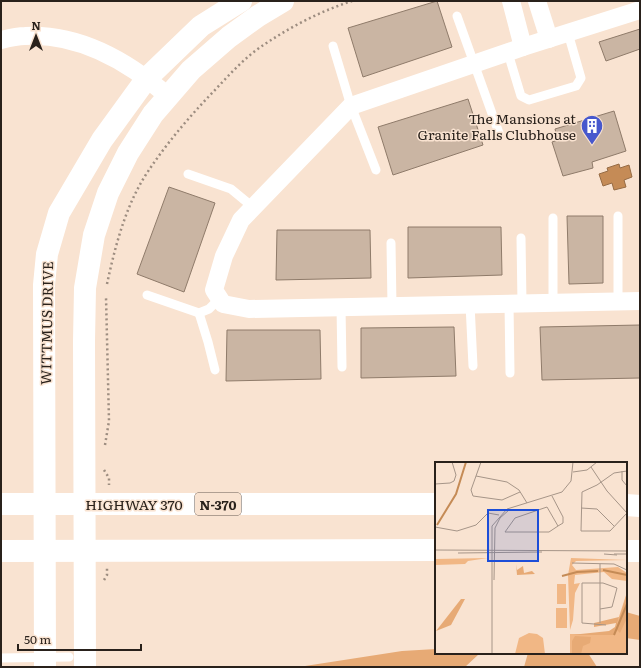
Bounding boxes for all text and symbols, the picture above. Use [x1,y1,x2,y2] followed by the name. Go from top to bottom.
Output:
[16,16,56,56] north arrow
[31,17,41,33] text: N
[417,108,576,144] place label: The Mansions at Granite Falls Clubhouse
[579,113,605,146] building icon: The Mansions at Granite Falls Clubhouse
[35,261,57,385] street label: WITTMUS DRIVE
[435,462,627,654] inset map
[195,493,241,515] road number: N-370
[85,494,183,514] street label: HIGHWAY 370
[18,626,141,652] scale bar
[24,630,51,648] text: 50 m

